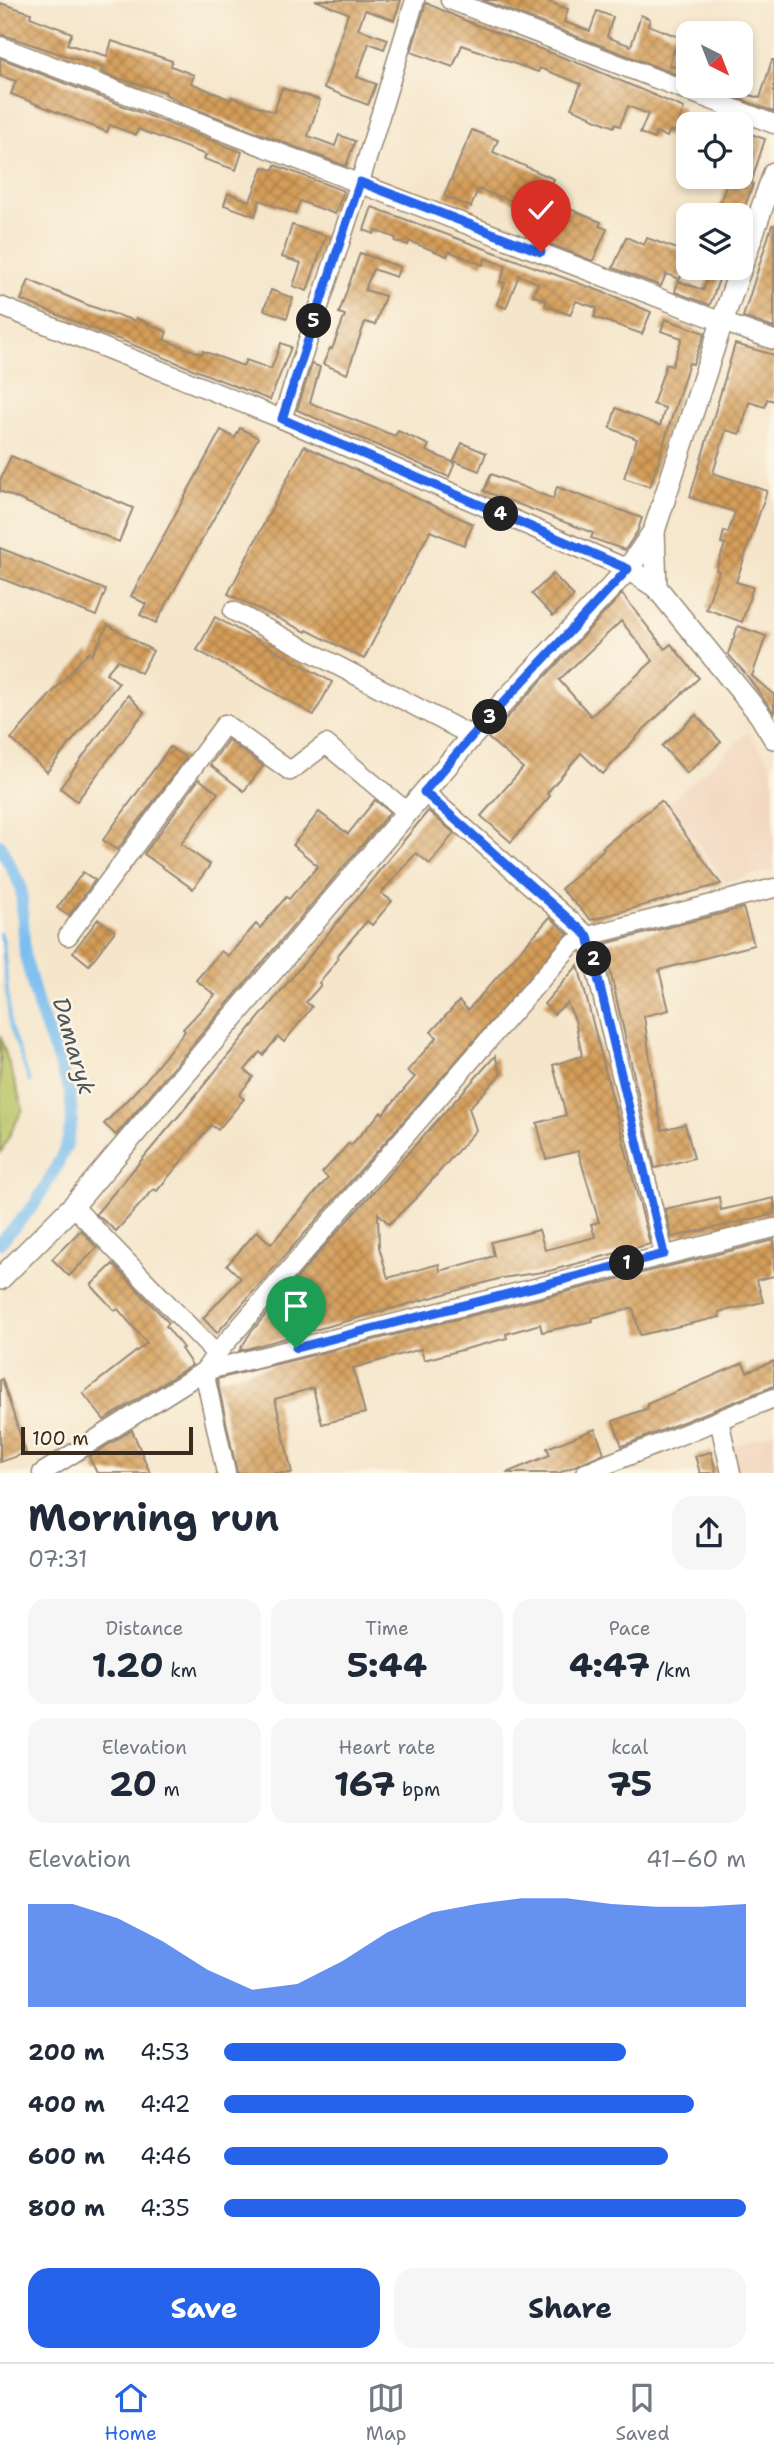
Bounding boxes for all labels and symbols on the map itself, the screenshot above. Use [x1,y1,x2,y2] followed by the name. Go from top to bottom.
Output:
[676,21,752,98] north arrow
[511,180,571,252] pin
[296,304,332,338] pin: 5
[484,496,518,532] pin: 4
[472,700,508,734] pin: 3
[576,942,612,976] pin: 2
[46,994,102,1098] water label: Damaryk
[610,1246,644,1280] pin: 1
[266,1276,326,1348] pin
[21,1424,192,1456] scale bar

